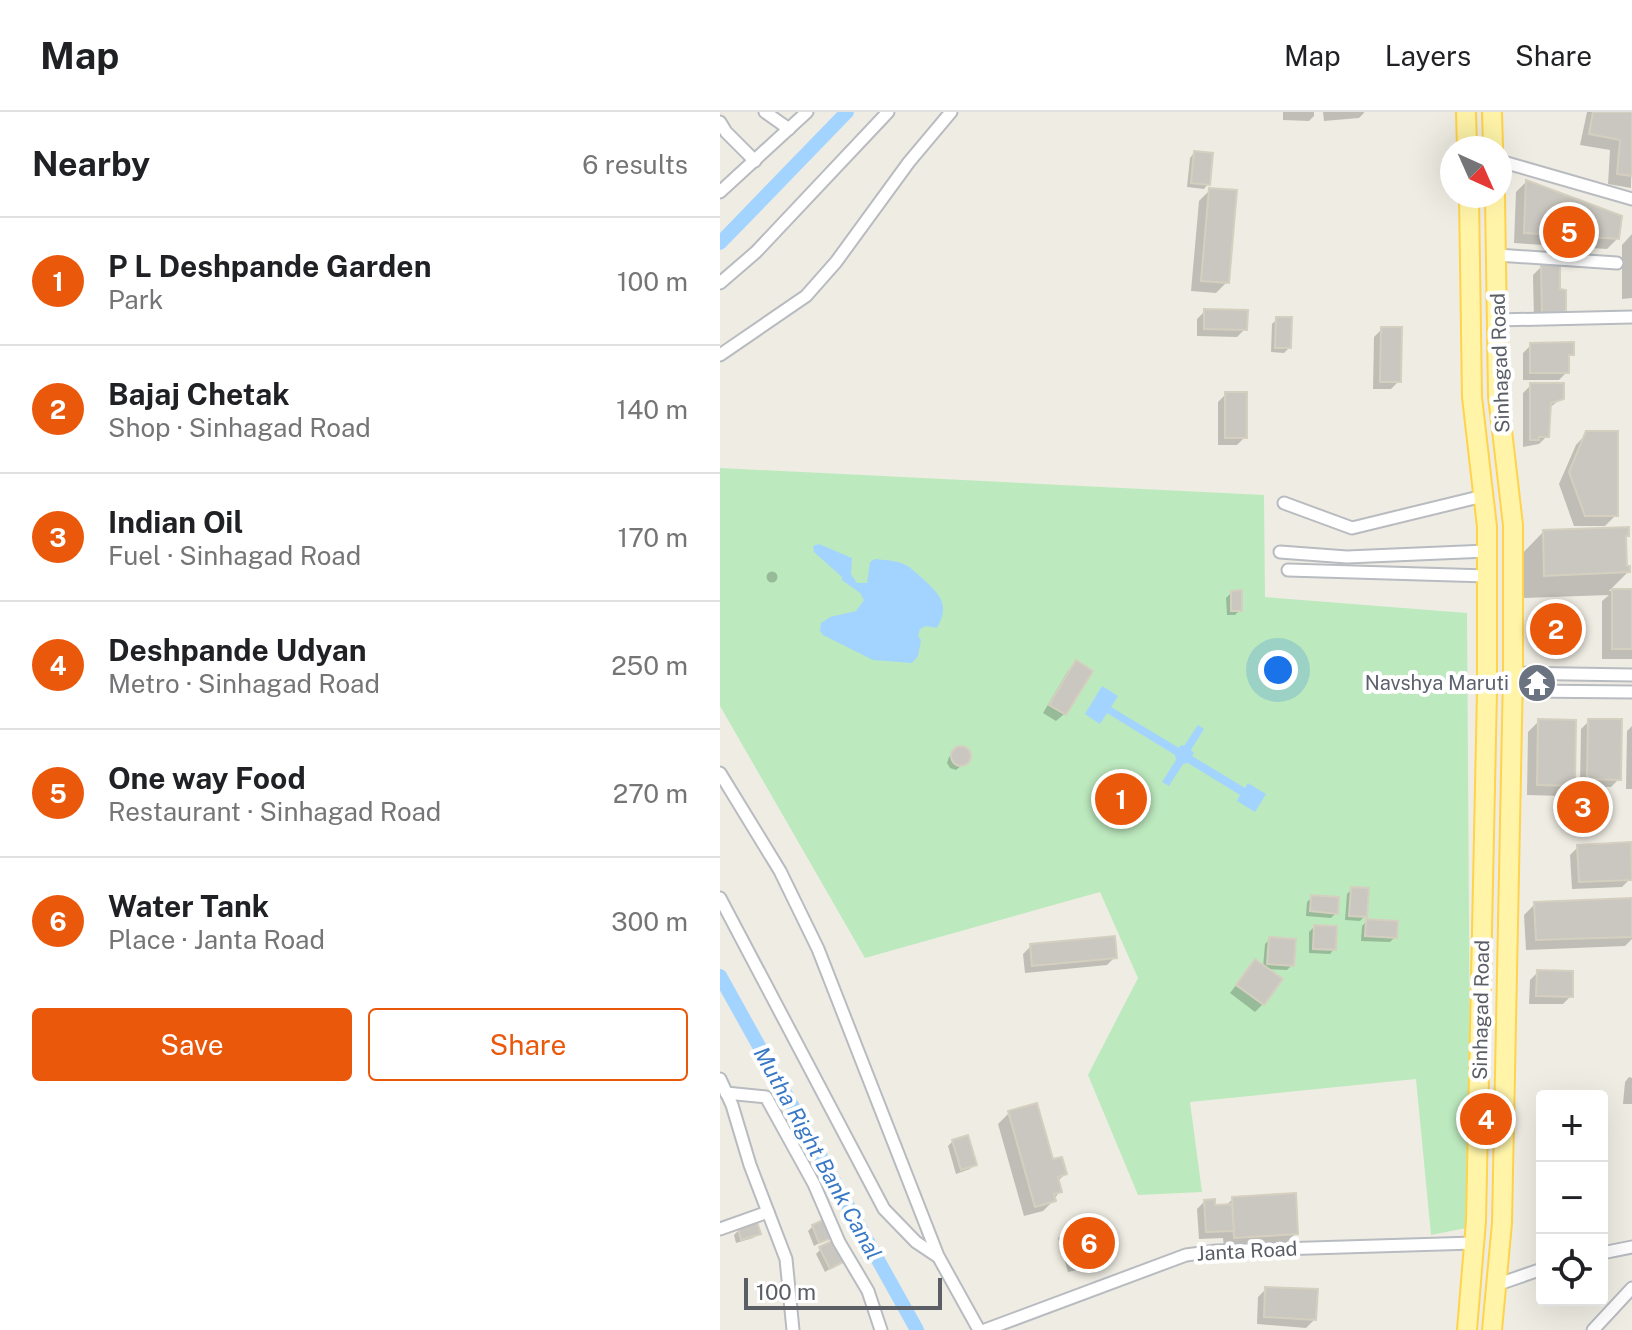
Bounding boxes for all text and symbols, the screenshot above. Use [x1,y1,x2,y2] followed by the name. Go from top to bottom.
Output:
[40,33,119,78] text: Map
[1284,39,1341,72] text: Map
[1385,39,1471,72] text: Layers
[1515,39,1592,72] text: Share
[1440,136,1512,208] north arrow
[32,144,150,184] text: Nearby
[582,149,688,180] text: 6 results
[1543,202,1595,262] pin: 5
[108,248,431,284] text: P L Deshpande Garden
[52,266,64,297] text: 1
[617,266,688,297] text: 100 m
[108,284,163,315] text: Park
[1486,293,1514,433] street label: Sinhagad Road
[108,376,290,412] text: Bajaj Chetak
[50,394,66,425] text: 2
[616,394,688,425] text: 140 m
[108,412,371,443] text: Shop · Sinhagad Road
[108,504,243,540] text: Indian Oil
[49,522,67,553] text: 3
[618,522,688,553] text: 170 m
[108,540,361,571] text: Fuel · Sinhagad Road
[1530,599,1582,659] pin: 2
[108,632,367,668] text: Deshpande Udyan
[49,650,67,681] text: 4
[611,650,688,681] text: 250 m
[1258,650,1298,690] your location
[1516,662,1558,704] temple icon: Navshya Maruti
[108,668,380,699] text: Metro · Sinhagad Road
[1365,671,1509,695] place label: Navshya Maruti
[108,760,306,796] text: One way Food
[1095,769,1147,829] pin: 1
[1557,777,1609,837] pin: 3
[49,778,67,809] text: 5
[613,778,688,809] text: 270 m
[108,796,441,827] text: Restaurant · Sinhagad Road
[108,888,269,924] text: Water Tank
[49,906,67,937] text: 6
[611,906,688,937] text: 300 m
[108,924,325,955] text: Place · Janta Road
[1468,940,1494,1080] street label: Sinhagad Road
[32,1008,352,1081] button: Save
[368,1008,688,1081] button: Share
[749,1042,887,1264] water label: Mutha Right Bank Canal
[1460,1089,1512,1149] pin: 4
[1536,1090,1608,1306] map controls
[1536,1090,1608,1162] button: +
[1536,1162,1608,1234] button: −
[1063,1213,1115,1273] pin: 6
[1536,1234,1608,1306] button: locate
[1196,1236,1298,1266] street label: Janta Road
[744,1274,942,1310] scale bar
[756,1279,816,1305] text: 100 m

